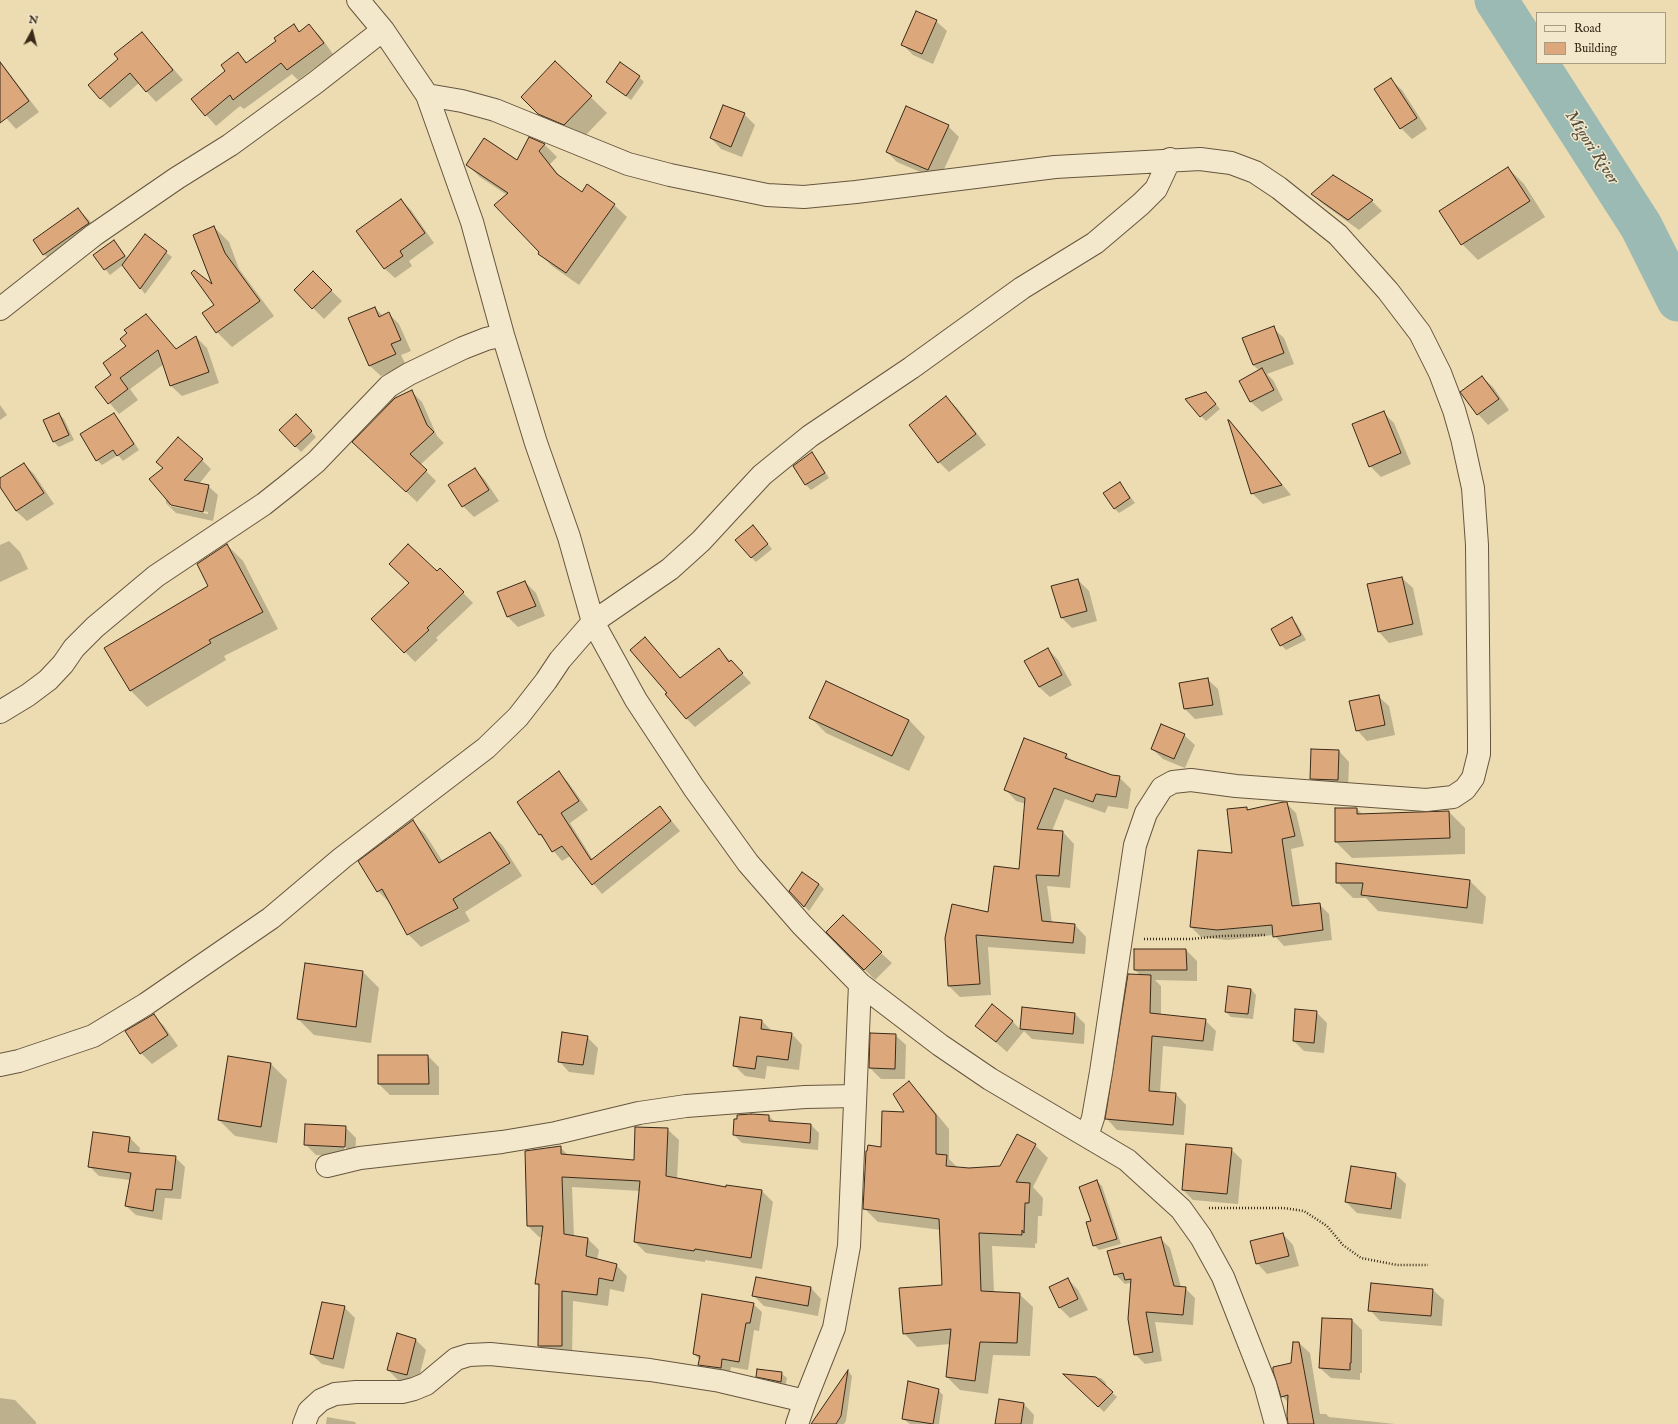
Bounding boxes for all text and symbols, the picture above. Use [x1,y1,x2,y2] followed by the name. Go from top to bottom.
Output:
[12,12,52,52] north arrow
[1536,12,1666,64] legend
[28,13,39,28] text: N
[1574,21,1601,36] text: Road
[1574,41,1617,56] text: Building
[1560,107,1622,189] water label: Migori River

